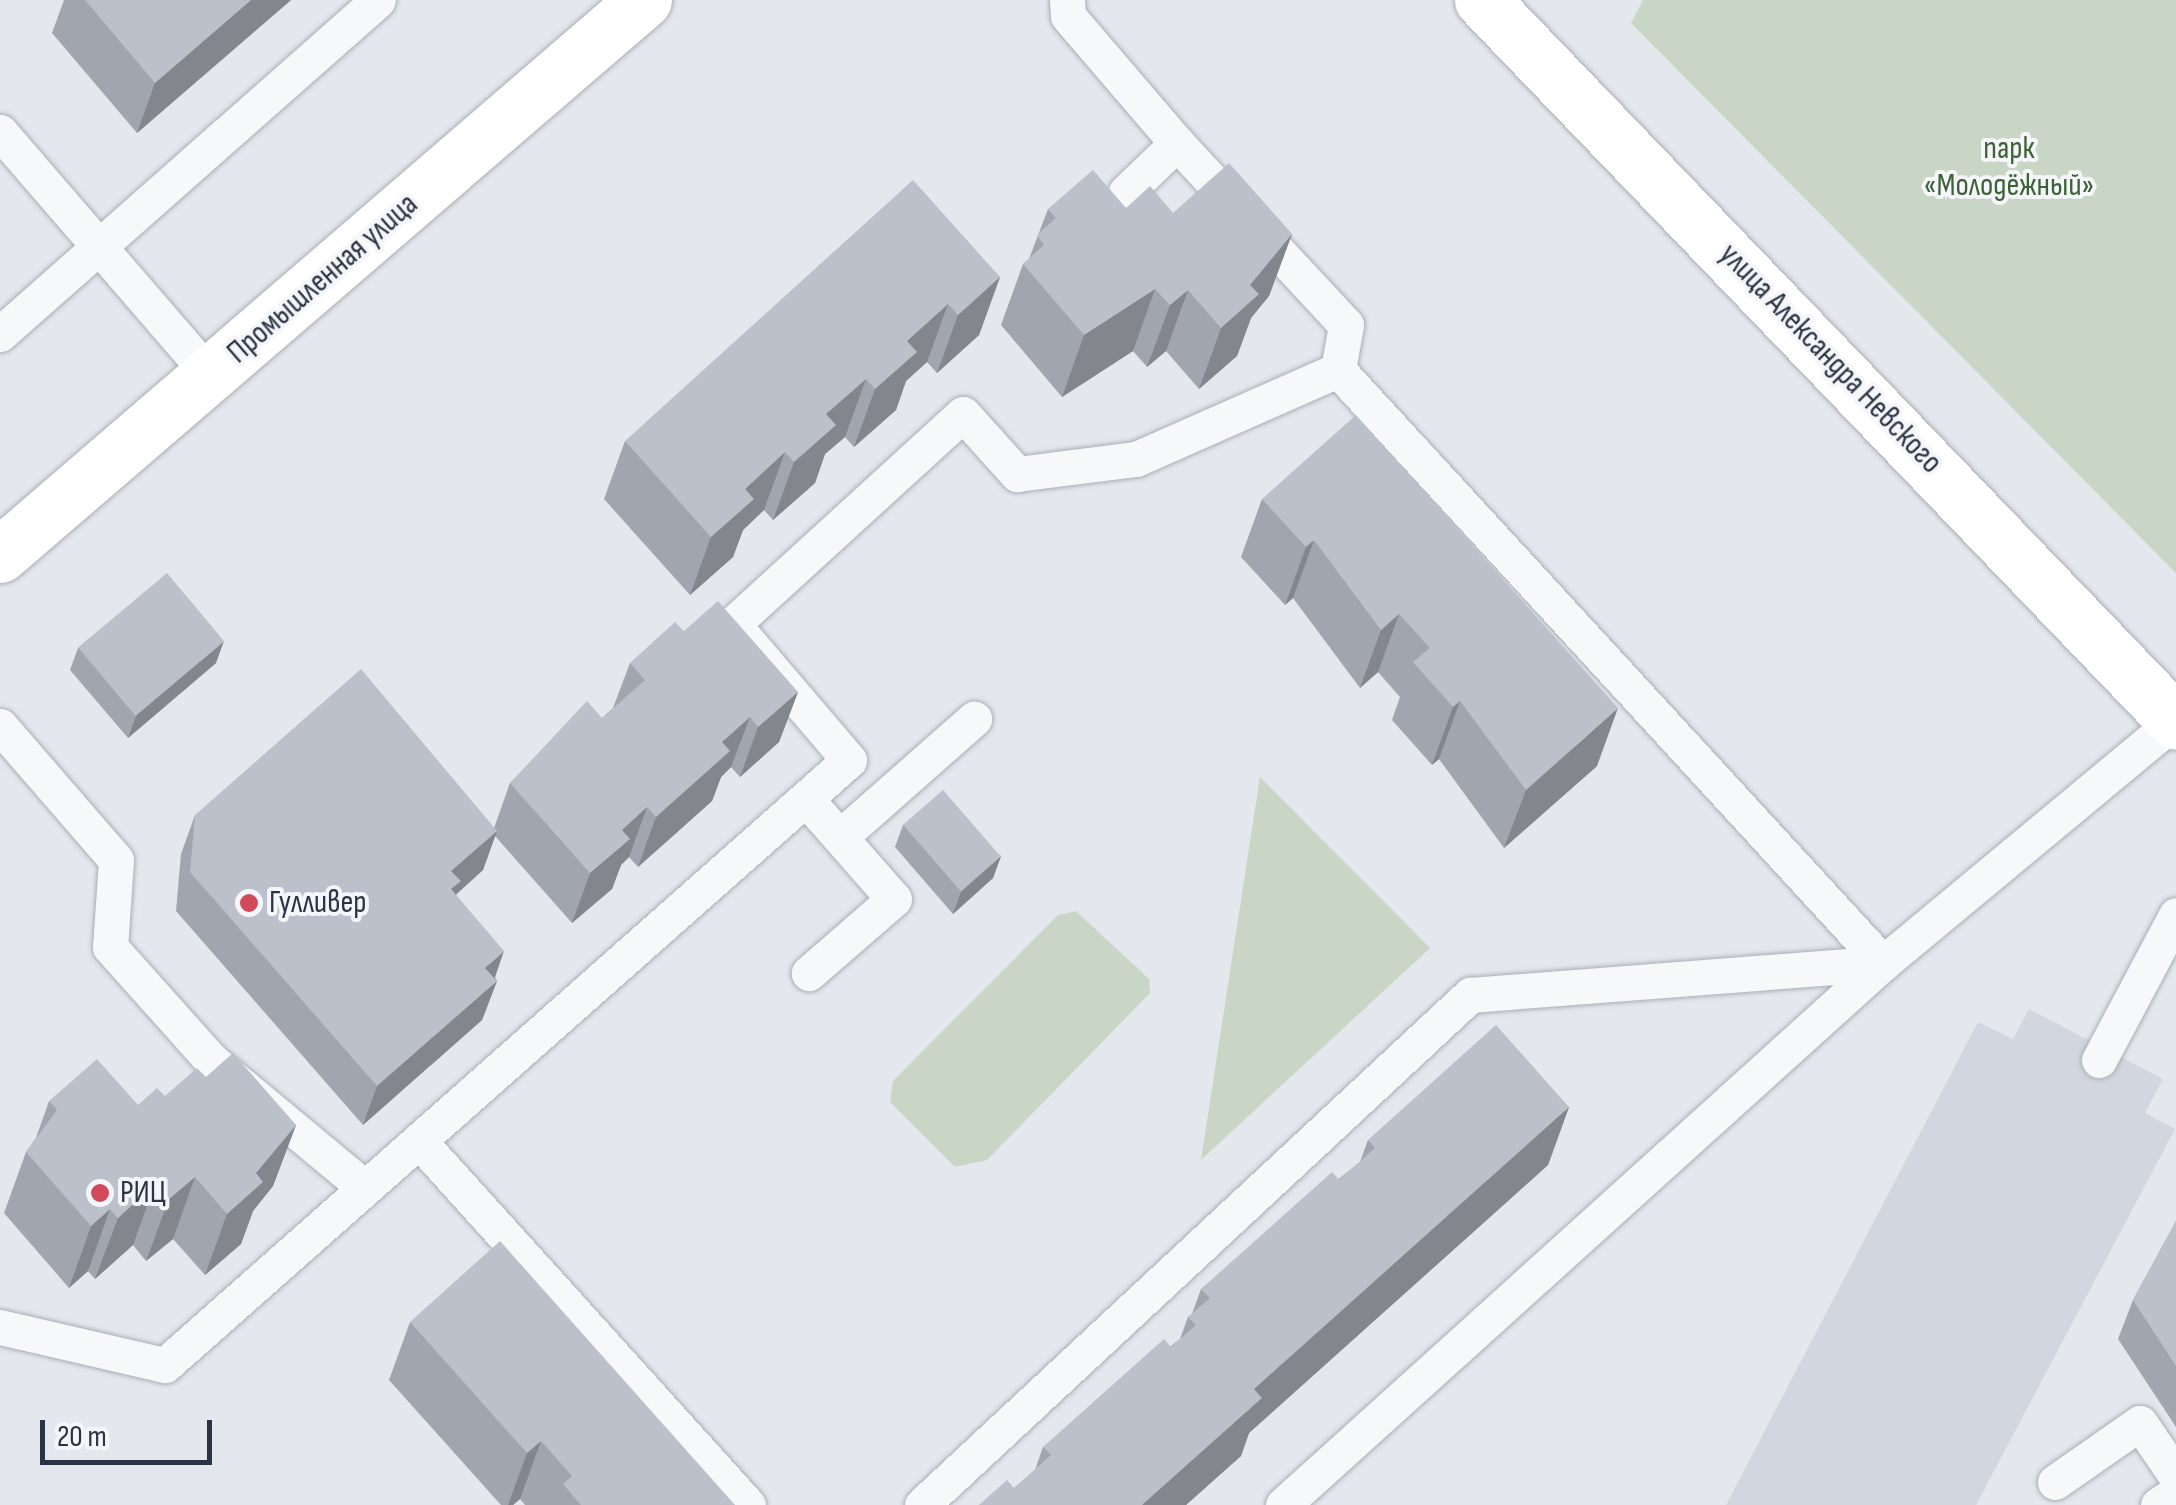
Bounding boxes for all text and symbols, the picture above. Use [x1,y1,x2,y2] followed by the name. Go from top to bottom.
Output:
[1924,131,2094,206] park label: парк «Молодёжный»
[220,186,426,372] street label: Промышленная улица
[1710,236,1950,482] street label: улица Александра Невского
[269,884,367,922] place label: Гулливер
[238,892,260,914] marker: Гулливер
[120,1174,166,1212] place label: РИЦ
[89,1182,111,1204] marker: РИЦ
[45,1400,218,1462] scale bar
[57,1419,107,1455] text: 20 m

